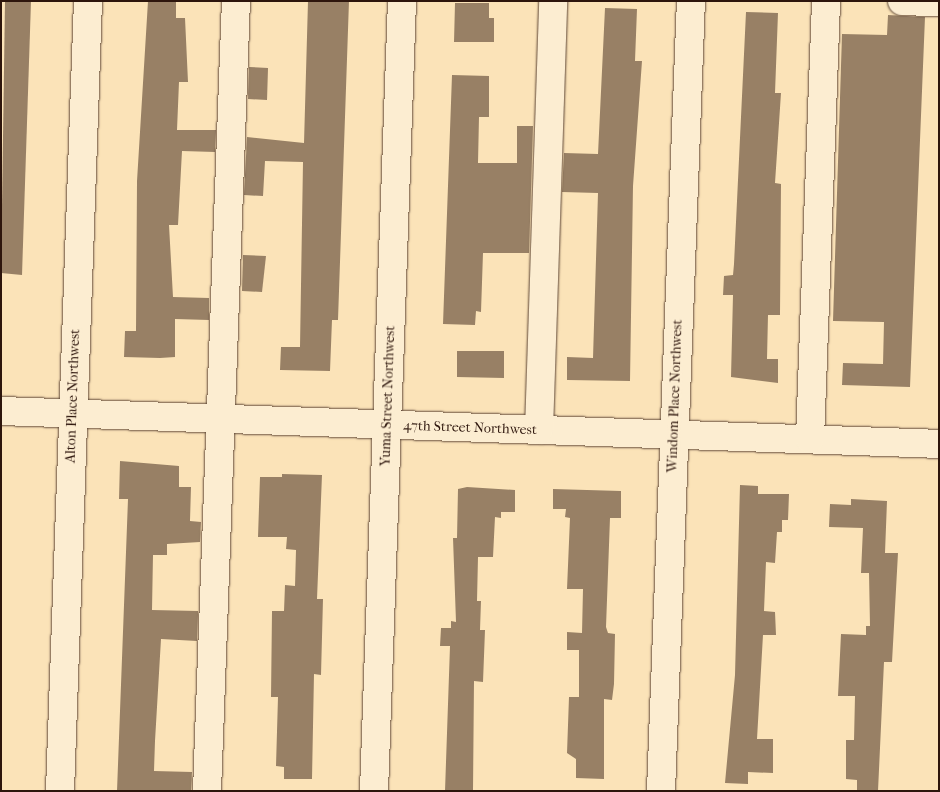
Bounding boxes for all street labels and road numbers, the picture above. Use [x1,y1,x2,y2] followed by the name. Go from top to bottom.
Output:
[664,319,686,473] street label: Windom Place Northwest
[377,325,399,467] street label: Yuma Street Northwest
[62,329,84,463] street label: Alton Place Northwest
[403,417,537,439] street label: 47th Street Northwest

